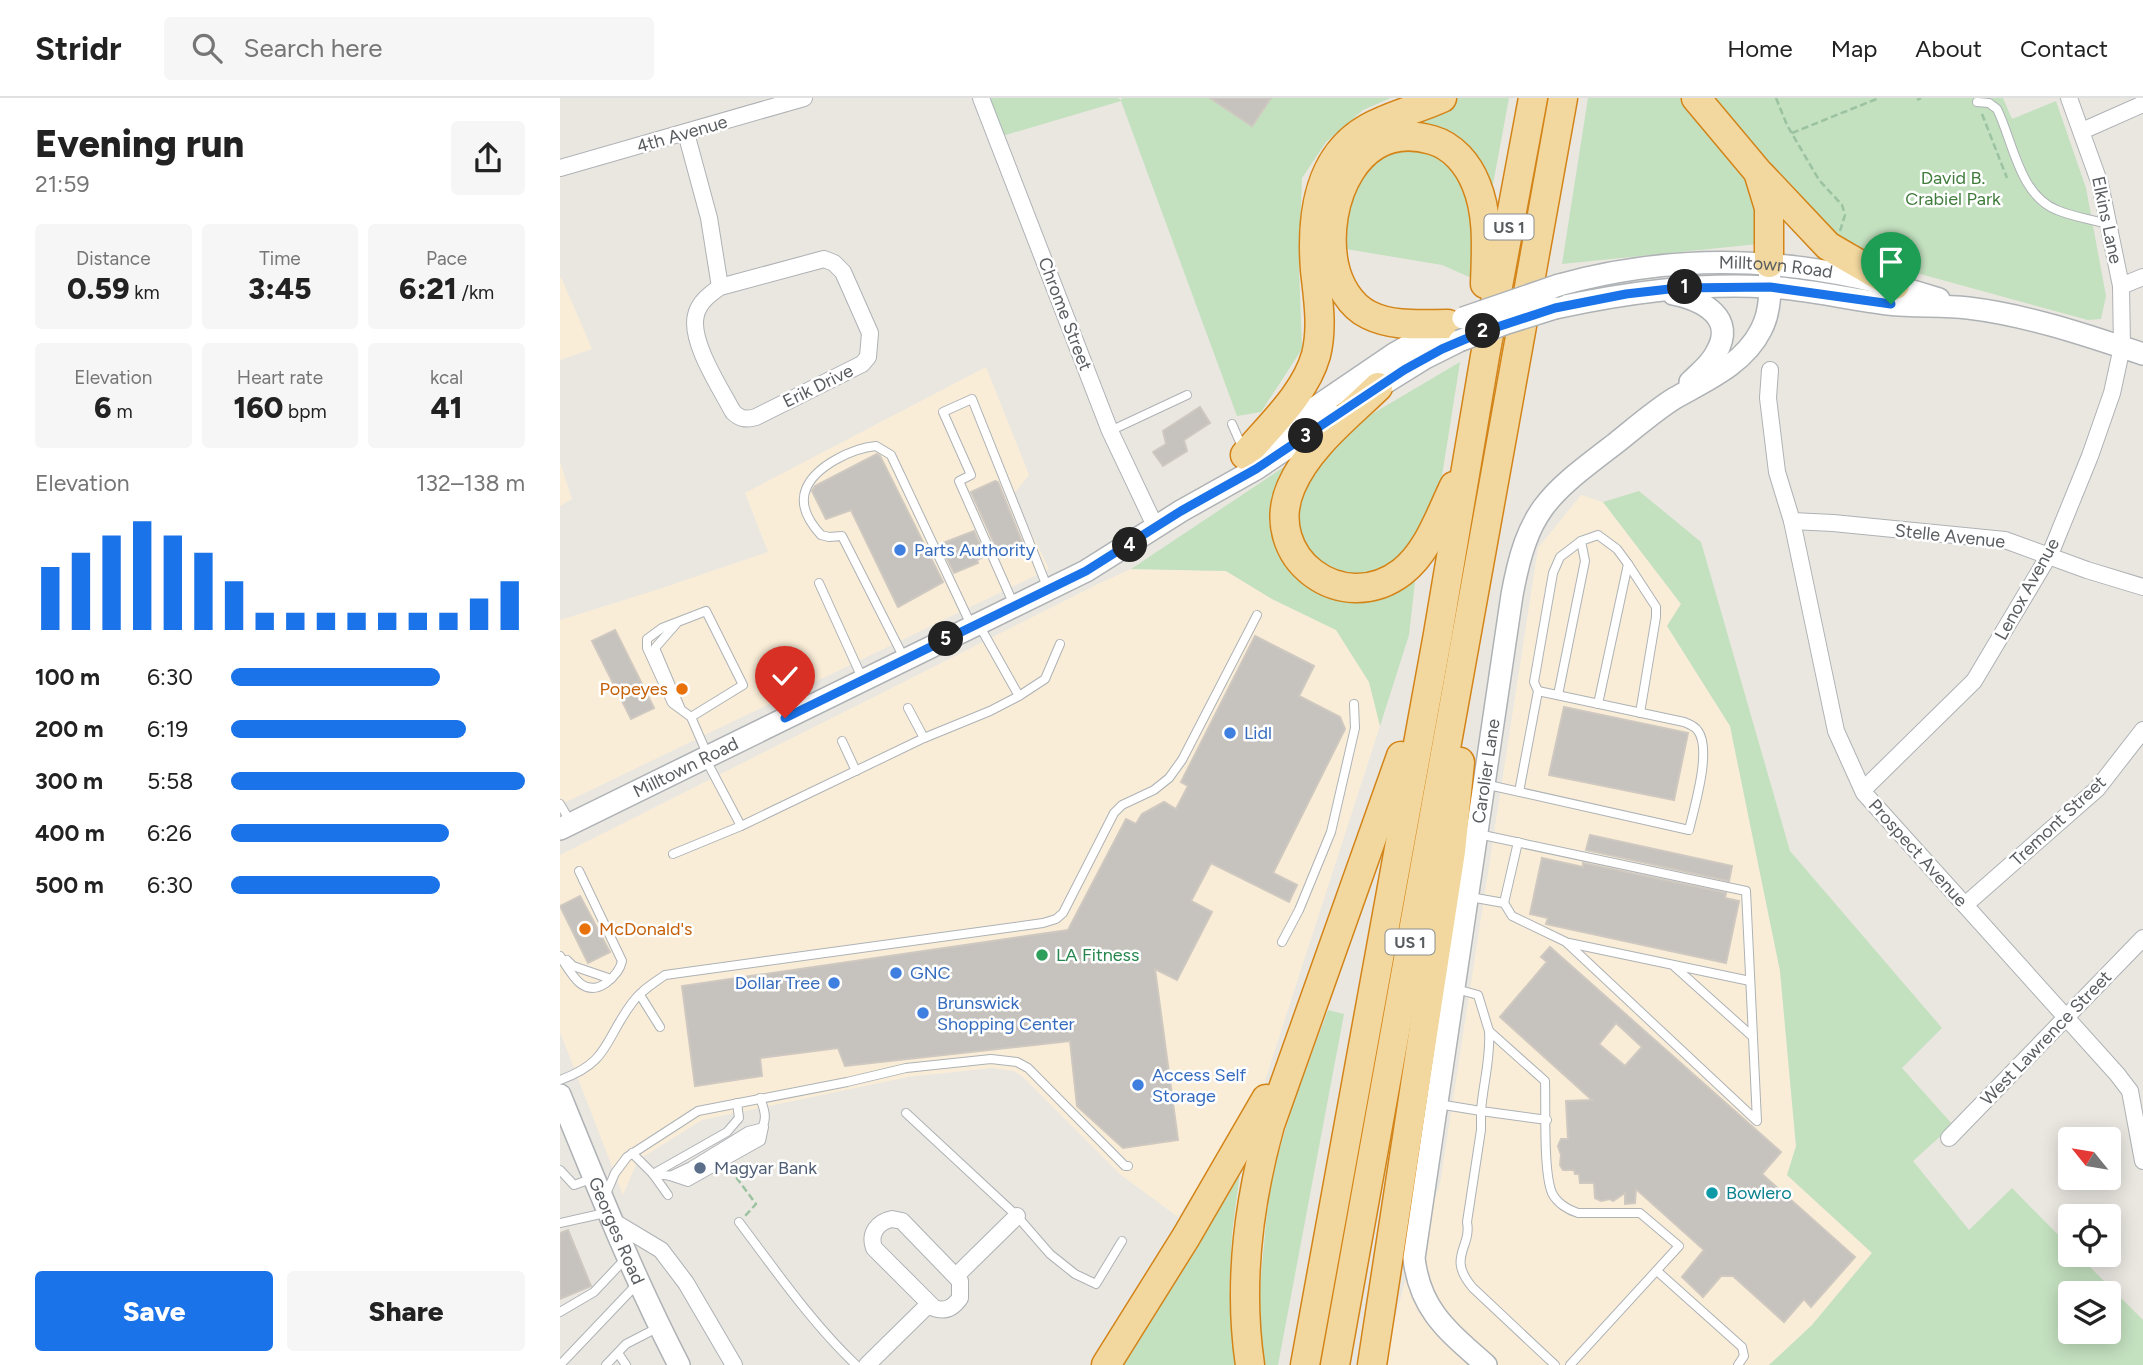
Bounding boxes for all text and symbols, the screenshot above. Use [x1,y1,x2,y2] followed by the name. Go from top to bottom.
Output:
[164,17,654,80] search box
[35,29,122,68] text: Stridr
[188,29,226,67] icon: search
[244,32,383,64] text: Search here
[1727,34,1793,63] text: Home
[1831,34,1877,63] text: Map
[1915,34,1982,63] text: About
[2020,34,2108,63] text: Contact
[634,111,730,157] street label: 4th Avenue
[35,121,244,167] text: Evening run
[451,121,525,195] button: share
[1905,167,2001,210] park label: David B. Crabiel Park
[35,170,89,198] text: 21:59
[2087,174,2127,266] street label: Elkins Lane
[1485,214,1534,239] road number: US 1
[1861,232,1921,304] pin
[1872,243,1910,281] icon: arrive
[76,247,151,270] text: Distance
[259,247,301,270] text: Time
[426,247,467,270] text: Pace
[1719,251,1834,283] street label: Milltown Road
[1033,254,1097,374] street label: Chrome Street
[67,270,130,307] text: 0.59
[248,270,312,307] text: 3:45
[399,270,457,307] text: 6:21
[1668,270,1702,304] pin: 1
[1680,275,1689,298] text: 1
[130,281,160,304] text: km
[457,281,494,304] text: /km
[1466,314,1500,348] pin: 2
[1477,319,1488,342] text: 2
[779,359,857,412] street label: Erik Drive
[74,366,152,389] text: Elevation
[237,366,323,389] text: Heart rate
[430,366,463,389] text: kcal
[94,389,112,426] text: 6
[233,389,283,426] text: 160
[431,389,463,426] text: 41
[112,400,133,423] text: m
[283,400,327,423] text: bpm
[1288,418,1324,454] pin: 3
[1300,424,1311,447] text: 3
[35,469,130,497] text: Elevation
[416,469,525,497] text: 132–138 m
[1894,519,2006,553] street label: Stelle Avenue
[1112,528,1148,562] pin: 4
[1123,533,1136,556] text: 4
[1990,534,2064,644] street label: Lenox Avenue
[914,539,1036,561] place label: Parts Authority
[892,542,908,558] marker: Parts Authority
[928,622,964,656] pin: 5
[940,627,951,650] text: 5
[755,646,815,718] pin
[766,657,804,695] icon: check
[35,663,100,691] text: 100 m
[147,663,193,691] text: 6:30
[600,678,668,700] place label: Popeyes
[674,681,690,697] marker: Popeyes
[35,715,104,743] text: 200 m
[147,715,188,743] text: 6:19
[1467,717,1505,825] street label: Carolier Lane
[1244,722,1272,744] place label: Lidl
[1222,725,1238,741] marker: Lidl
[629,732,742,802] street label: Milltown Road
[35,767,103,795] text: 300 m
[147,767,193,795] text: 5:58
[2006,771,2110,871] street label: Tremont Street
[1864,795,1972,912] street label: Prospect Avenue
[35,819,105,847] text: 400 m
[147,819,192,847] text: 6:26
[35,871,104,899] text: 500 m
[147,871,193,899] text: 6:30
[599,918,693,940] place label: McDonald's
[577,921,593,937] marker: McDonald's
[1386,930,1434,954] road number: US 1
[1056,944,1139,966] place label: LA Fitness
[1034,947,1050,963] marker: LA Fitness
[910,962,951,984] place label: GNC
[888,965,904,981] marker: GNC
[1976,966,2116,1110] street label: West Lawrence Street
[735,972,820,994] place label: Dollar Tree
[826,975,842,991] marker: Dollar Tree
[937,992,1075,1035] place label: Brunswick Shopping Center
[915,1005,931,1021] marker: Brunswick Shopping Center
[1152,1064,1246,1107] place label: Access Self Storage
[1130,1077,1146,1093] marker: Access Self Storage
[2058,1127,2121,1190] north arrow
[2058,1127,2121,1344] map controls
[714,1157,817,1179] place label: Magyar Bank
[692,1160,708,1176] marker: Magyar Bank
[584,1174,649,1288] street label: Georges Road
[1726,1182,1792,1204] place label: Bowlero
[1704,1185,1720,1201] marker: Bowlero
[2058,1204,2121,1267] button: locate
[35,1271,273,1351] button: Save
[287,1271,525,1351] button: Share
[2058,1281,2121,1344] button: layers

